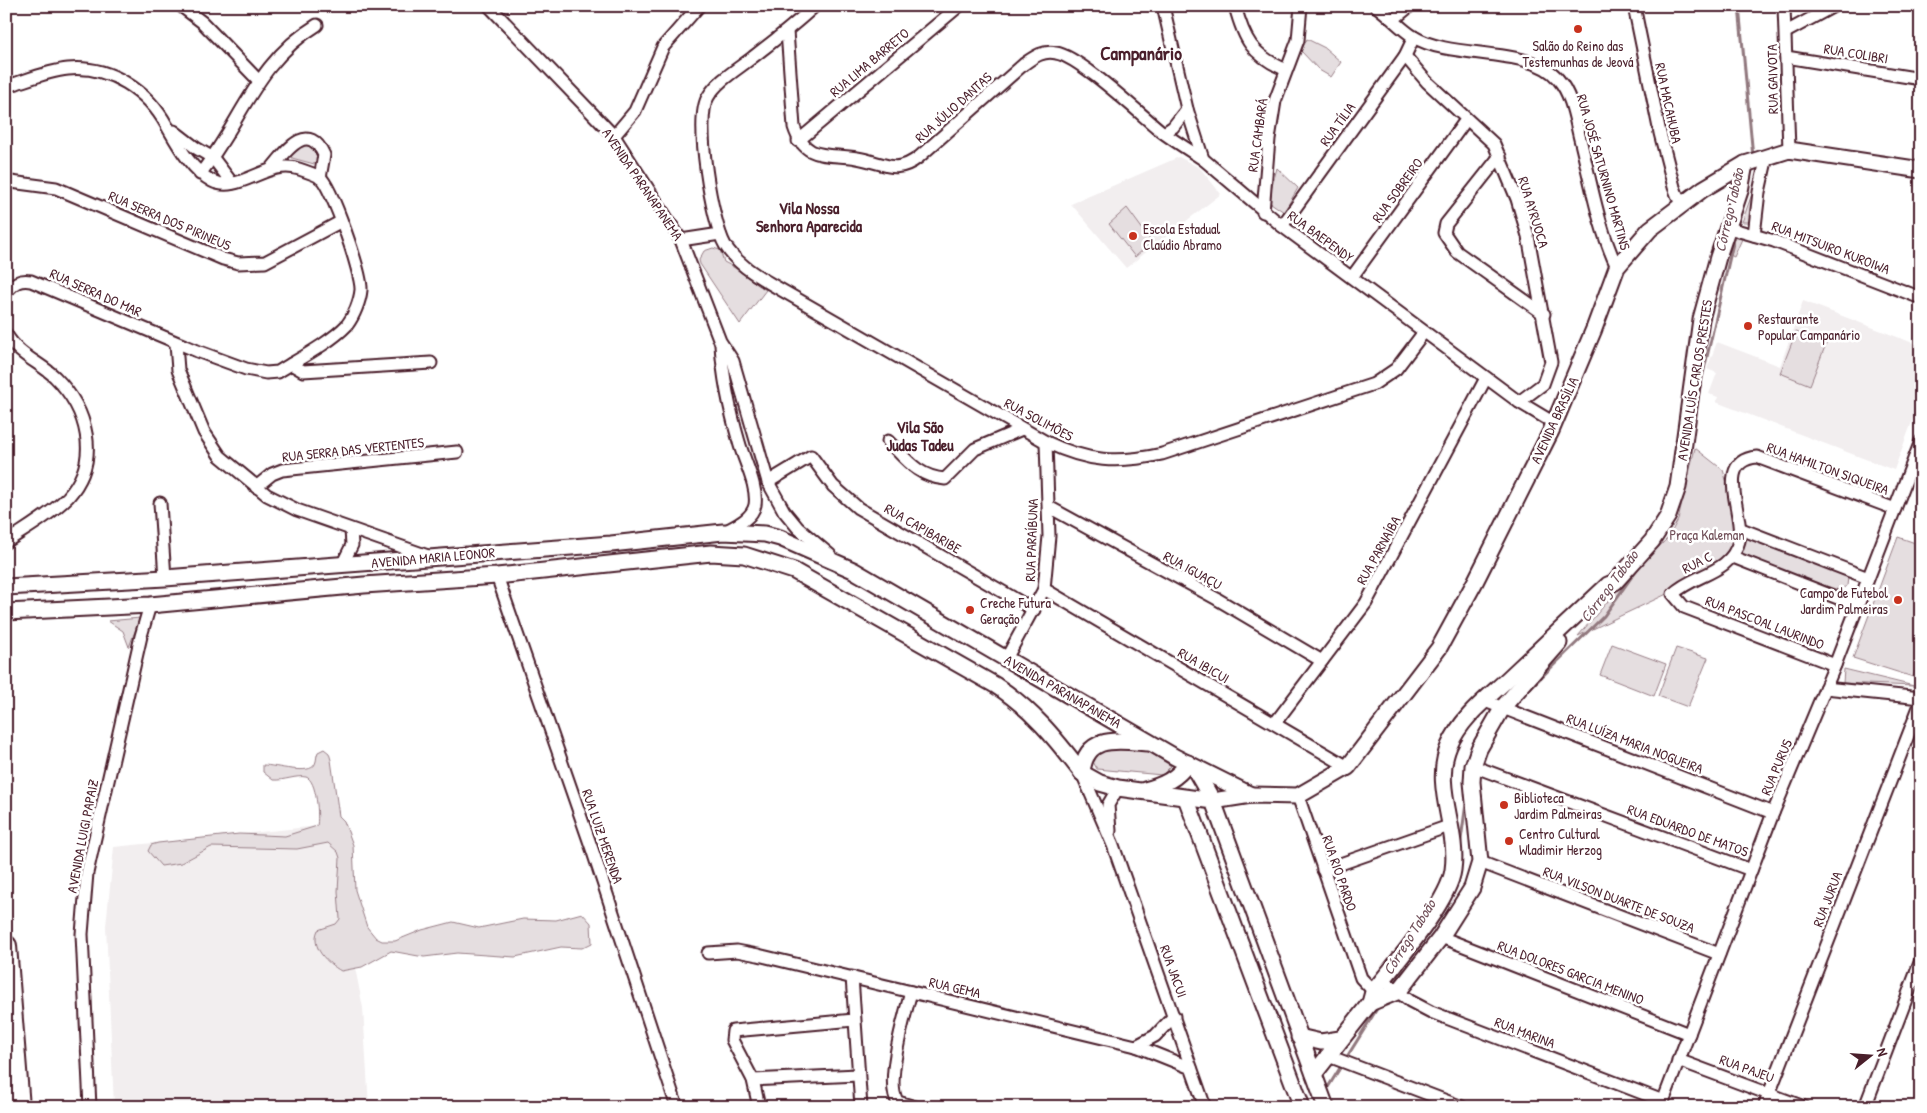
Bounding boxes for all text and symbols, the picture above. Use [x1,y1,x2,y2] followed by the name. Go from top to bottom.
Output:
[825,23,913,101] street label: RUA LIMA BARRETO
[1572,23,1584,35] marker: Salão do Reino das Testemunhas de Jeová
[1522,36,1634,71] place label: Salão do Reino das Testemunhas de Jeová
[1823,39,1889,67] street label: RUA COLIBRI
[1100,40,1182,67] district label: Campanário
[1762,44,1782,114] street label: RUA GAIVOTA
[1651,61,1687,145] street label: RUA MACAHUBA
[911,67,996,147] street label: RUA JÚLIO DANTAS
[1573,92,1636,253] street label: RUA JOSÉ SATURNINO MARTINS
[1242,97,1272,173] street label: RUA CAMBARÁ
[1315,98,1359,150] street label: RUA TÍLIA
[598,124,688,244] street label: AVENIDA PARANAPANEMA
[1367,154,1427,226] street label: RUA SOBREIRO
[1709,165,1749,254] water label: Córrego Taboão
[1514,174,1554,250] street label: RUA AYRUOCA
[106,186,235,255] street label: RUA SERRA DOS PIRINEUS
[756,197,863,238] district label: Vila Nossa Senhora Aparecida
[1284,206,1359,267] street label: RUA BAEPENDY
[1769,216,1893,278] street label: RUA MITSUIRO KUROIWA
[1143,219,1222,254] place label: Escola Estadual Claúdio Abramo
[1127,230,1139,242] marker: Escola Estadual Claúdio Abramo
[47,263,145,321] street label: RUA SERRA DO MAR
[1672,298,1716,462] street label: AVENIDA LUÍS CARLOS PRESTES
[1758,309,1860,345] place label: Restaurante Popular Campanário
[1742,320,1754,332] marker: Restaurante Popular Campanário
[1526,373,1582,466] street label: AVENIDA BRASÍLIA
[1001,393,1077,445] street label: RUA SOLIMÕES
[886,416,954,456] district label: Vila São Judas Tadeu
[281,432,425,466] street label: RUA SERRA DAS VERTENTES
[1764,437,1892,499] street label: RUA HAMILTON SIQUEIRA
[881,498,965,558] street label: RUA CAPIBARIBE
[1020,498,1042,582] street label: RUA PARAÍBUNA
[1351,512,1405,588] street label: RUA PARNAÍBA
[1669,525,1745,544] park label: Praça Kaleman
[370,542,496,572] street label: AVENIDA MARIA LEONOR
[1575,545,1644,626] water label: Córrego Taboão
[1160,546,1226,594] street label: RUA IGUAÇU
[1679,546,1716,578] street label: RUA C
[1800,583,1888,618] place label: Campo de Futebol Jardim Palmeiras
[1703,591,1827,654] street label: RUA PASCOAL LAURINDO
[980,593,1051,628] place label: Creche Futura Geração
[1892,594,1904,606] marker: Campo de Futebol Jardim Palmeiras
[964,604,976,616] marker: Creche Futura Geração
[1175,643,1233,687] street label: RUA IBICUI
[1001,650,1125,732] street label: AVENIDA PARANAPANEMA
[1564,708,1706,778] street label: RUA LUÍZA MARIA NOGUEIRA
[1756,736,1796,798] street label: RUA PURUS
[62,778,102,894] street label: AVENIDA LUIGI PAPAIZ
[578,786,628,886] street label: RUA LUIZ MERENDA
[1514,788,1602,823] place label: Biblioteca Jardim Palmeiras
[1498,799,1510,811] marker: Biblioteca Jardim Palmeiras
[1625,799,1752,861] street label: RUA EDUARDO DE MATOS
[1519,824,1602,860] place label: Centro Cultural Wladimir Herzog
[1318,833,1362,914] street label: RUA RIO PARDO
[1503,835,1515,847] marker: Centro Cultural Wladimir Herzog
[1541,861,1698,937] street label: RUA VILSON DUARTE DE SOUZA
[1808,868,1846,929] street label: RUA JURUA
[1378,895,1441,979] water label: Córrego Taboão
[1495,935,1647,1009] street label: RUA DOLORES GARCIA MENINO
[1156,942,1192,1000] street label: RUA JACUI
[927,972,983,1002] street label: RUA GEMA
[1492,1012,1558,1052] street label: RUA MARINA
[1844,1030,1894,1080] north arrow
[1873,1046,1893,1059] text: N
[1717,1049,1777,1087] street label: RUA PAJEU

